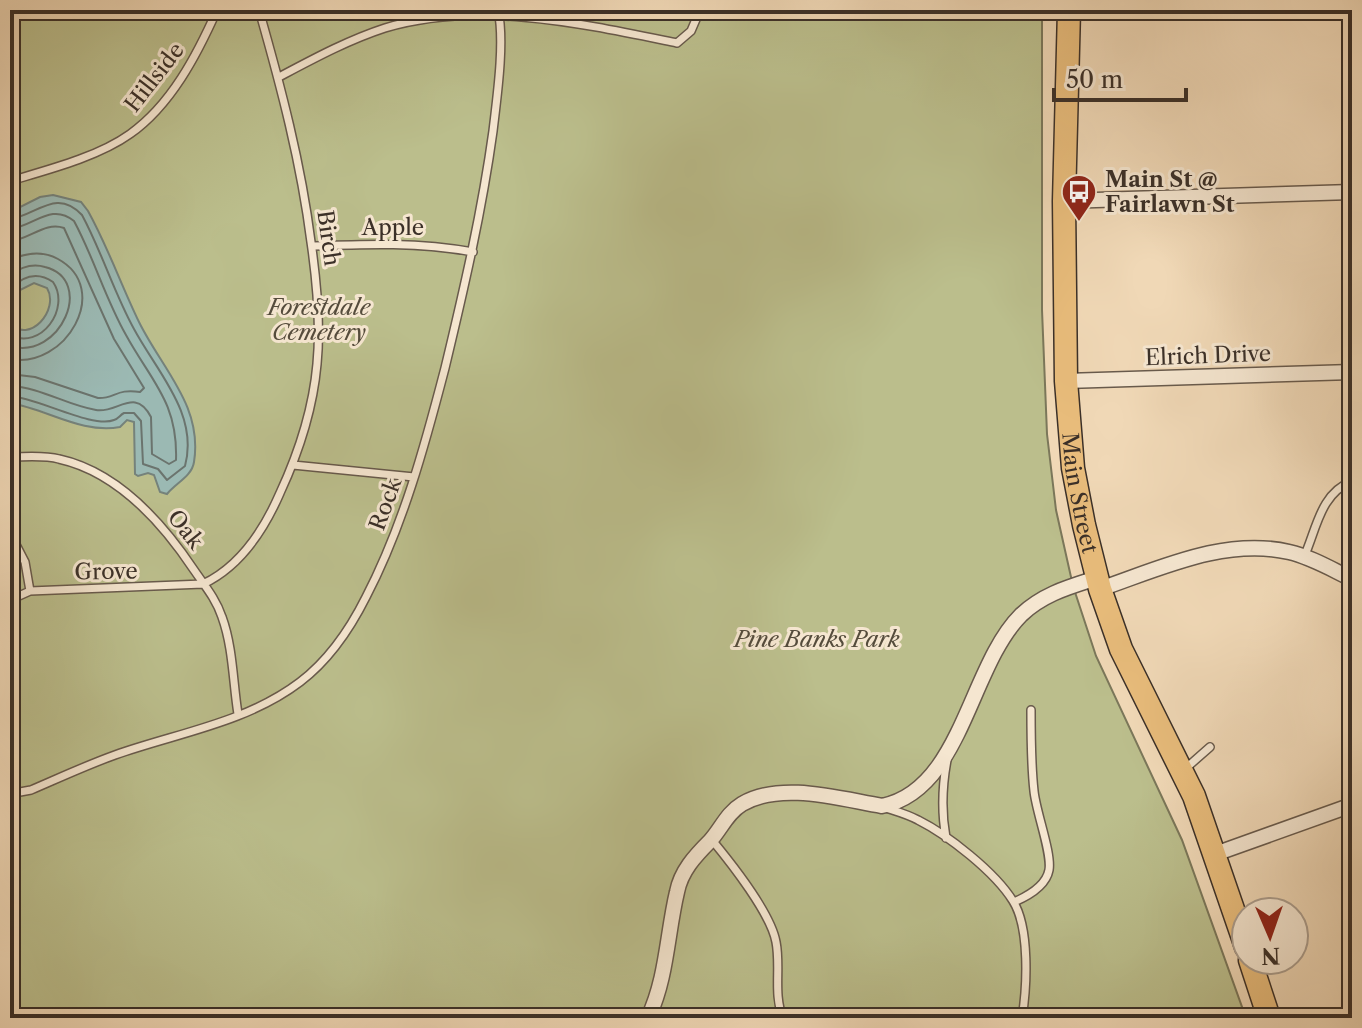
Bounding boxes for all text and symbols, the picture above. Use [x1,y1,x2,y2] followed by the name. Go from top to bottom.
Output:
[119,37,190,117] street label: Hillside
[1054,52,1186,102] scale bar
[1066,65,1123,94] text: 50 m
[1105,166,1235,218] place label: Main St @ Fairlawn St
[1060,173,1098,223] bus stop icon: Main St @ Fairlawn St
[311,208,346,268] street label: Birch
[361,214,424,241] street label: Apple
[266,294,372,346] park label: Forestdale Cemetery
[1145,340,1271,371] street label: Elrich Drive
[1056,432,1104,557] street label: Main Street
[364,473,408,534] street label: Rock
[162,504,210,555] street label: Oak
[74,557,138,586] street label: Grove
[732,626,900,653] park label: Pine Banks Park
[1230,896,1310,976] north arrow
[1261,942,1281,969] text: N

